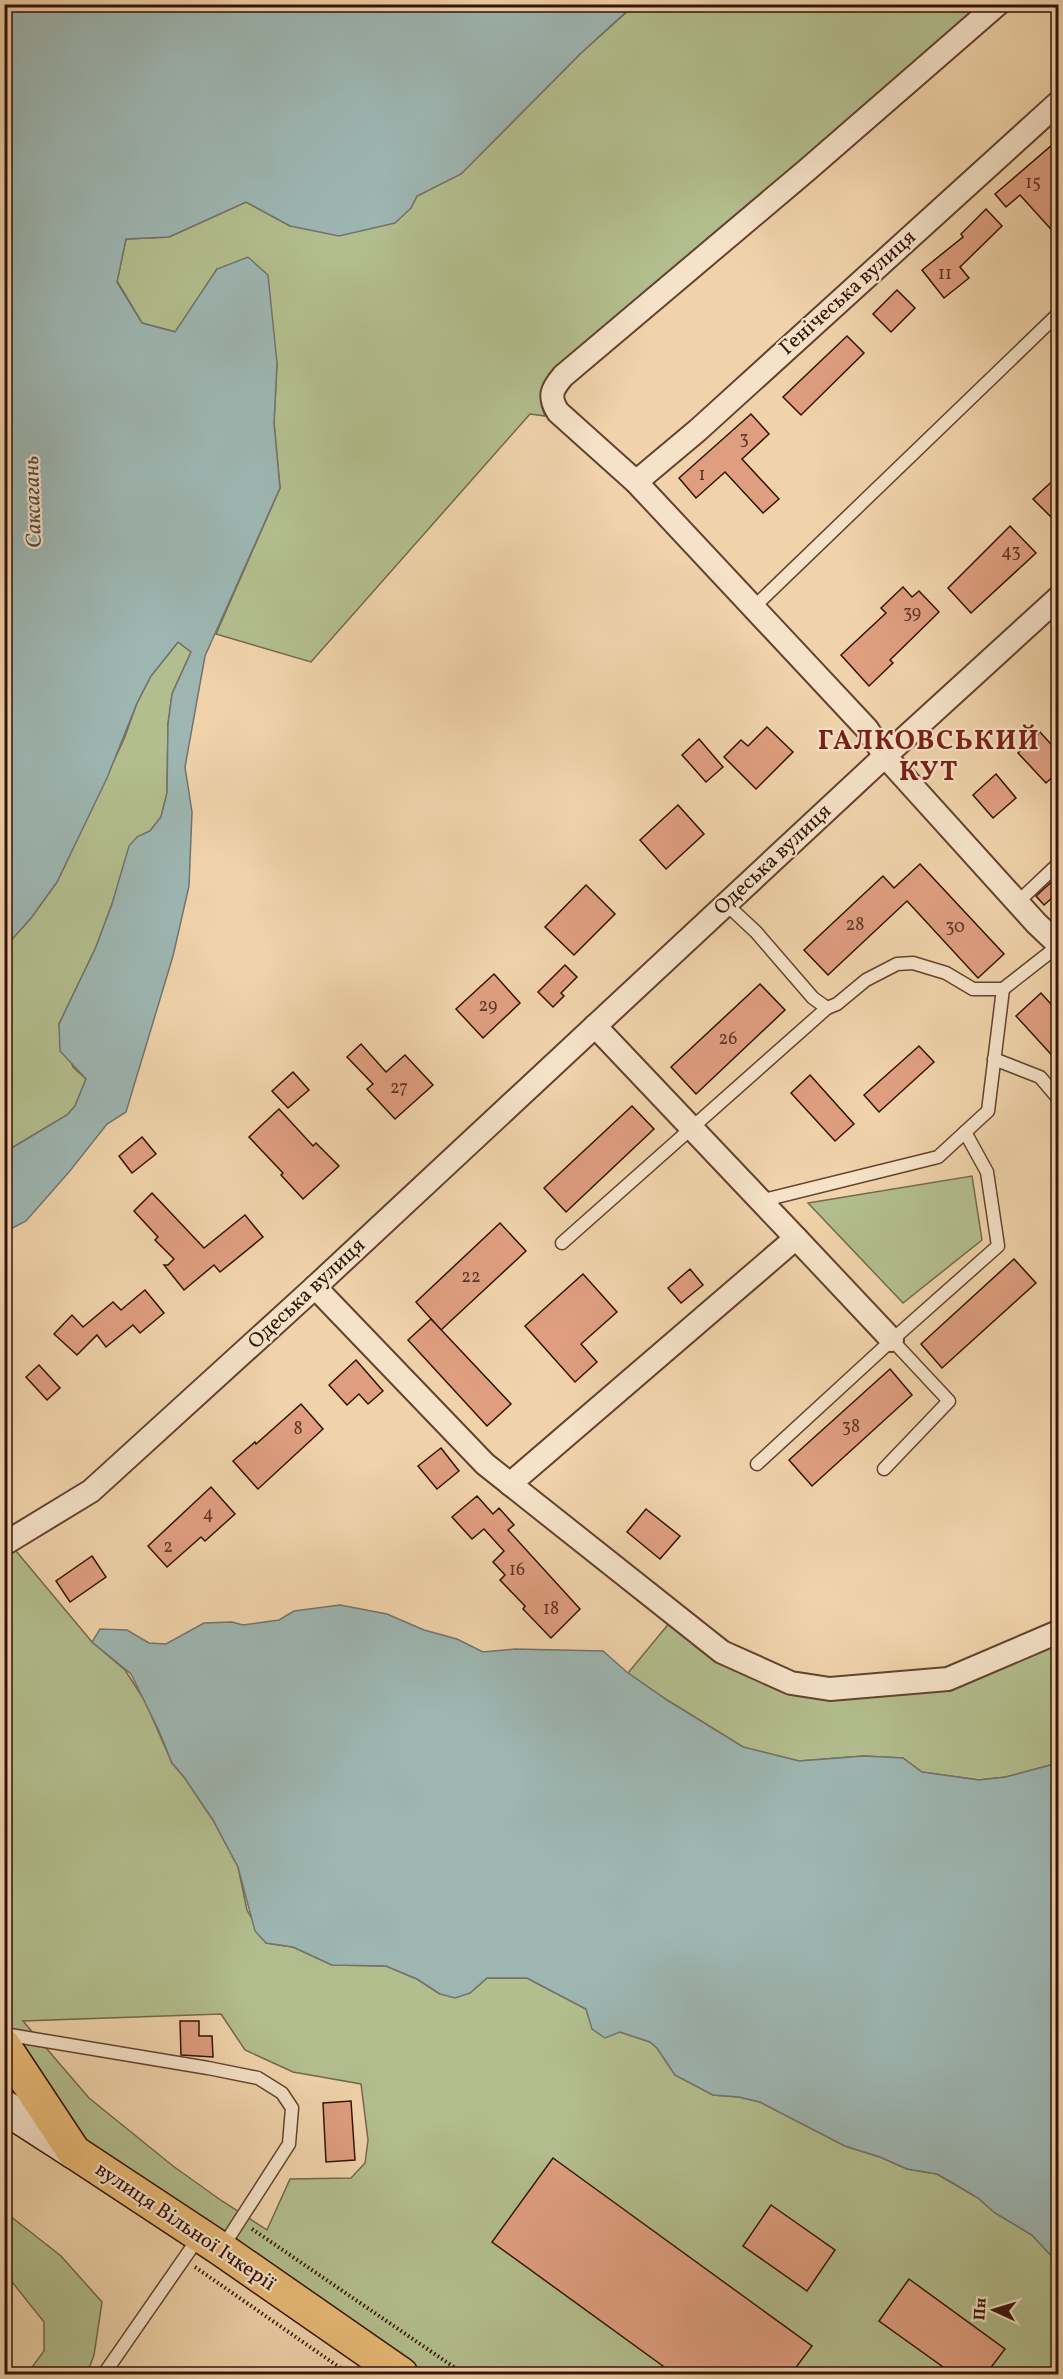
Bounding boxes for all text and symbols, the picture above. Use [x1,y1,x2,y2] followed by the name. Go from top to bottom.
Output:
[1025,171,1041,196] house number: 15
[773,224,923,362] street label: Генічеська вулиця
[938,262,952,287] house number: 11
[739,427,749,452] house number: 3
[17,455,51,549] water label: Саксагань
[699,463,705,488] house number: 1
[1001,540,1021,565] house number: 43
[903,601,921,626] house number: 39
[818,723,1040,792] district label: ГАЛКОВСЬКИЙ КУТ
[708,798,838,922] street label: Одеська вулиця
[846,913,864,938] house number: 28
[945,915,965,940] house number: 30
[479,994,497,1019] house number: 29
[719,1027,737,1052] house number: 26
[390,1076,408,1101] house number: 27
[242,1232,372,1356] street label: Одеська вулиця
[461,1265,481,1290] house number: 22
[842,1415,860,1440] house number: 38
[293,1417,303,1442] house number: 8
[203,1502,213,1527] house number: 4
[163,1535,173,1560] house number: 2
[509,1558,525,1583] house number: 16
[543,1597,559,1622] house number: 18
[89,2156,281,2298] street label: вулиця Вільної Ічкерії
[964,2280,1024,2340] north arrow
[969,2297,993,2321] text: Пн

